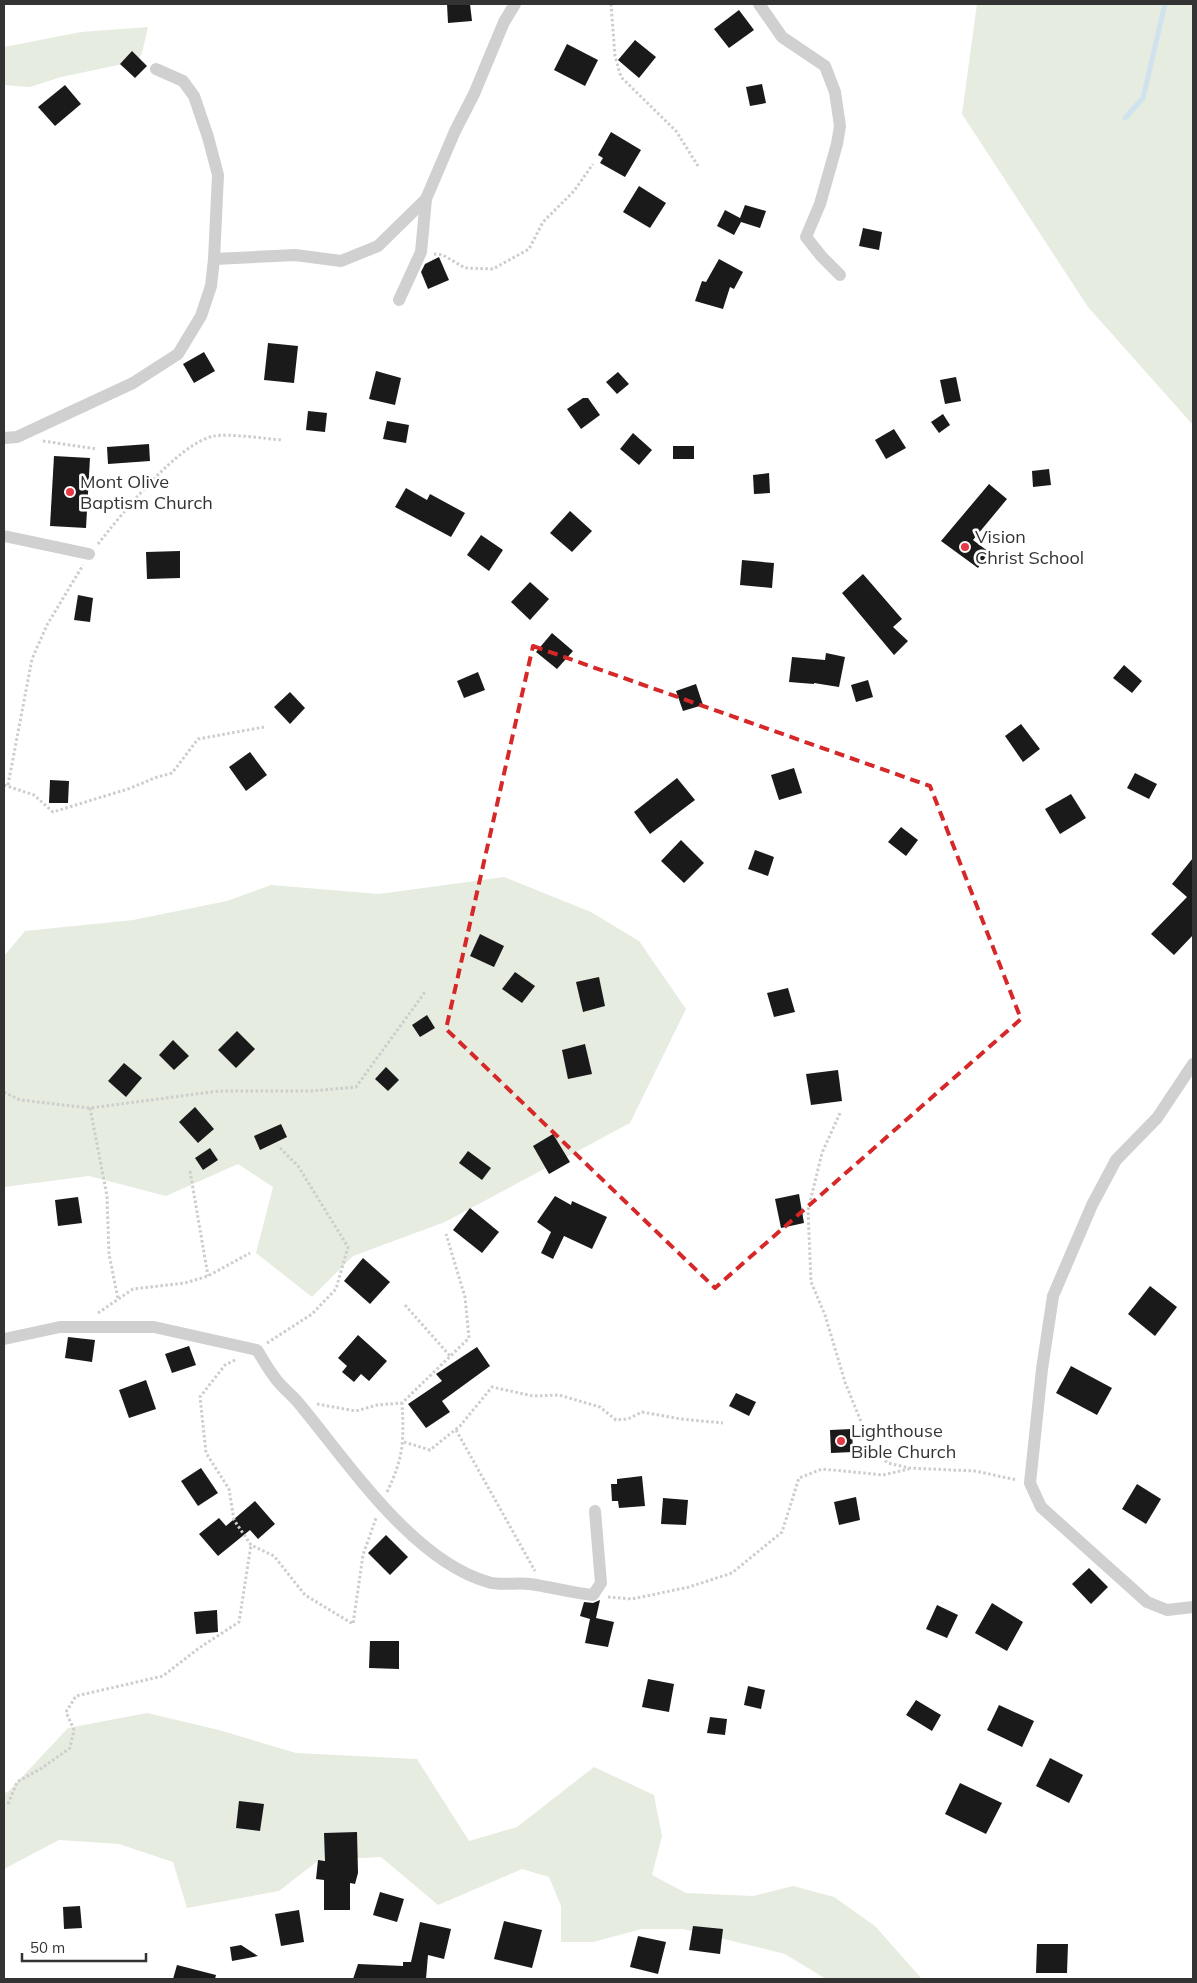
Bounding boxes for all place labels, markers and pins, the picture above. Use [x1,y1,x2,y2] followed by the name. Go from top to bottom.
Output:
[80,470,213,514] place label: Mont Olive Baptism Church
[64,486,76,498] marker: Mont Olive Baptism Church
[975,525,1084,569] place label: Vision Christ School
[959,541,971,553] marker: Vision Christ School
[851,1419,956,1463] place label: Lighthouse Bible Church
[835,1435,847,1447] marker: Lighthouse Bible Church

